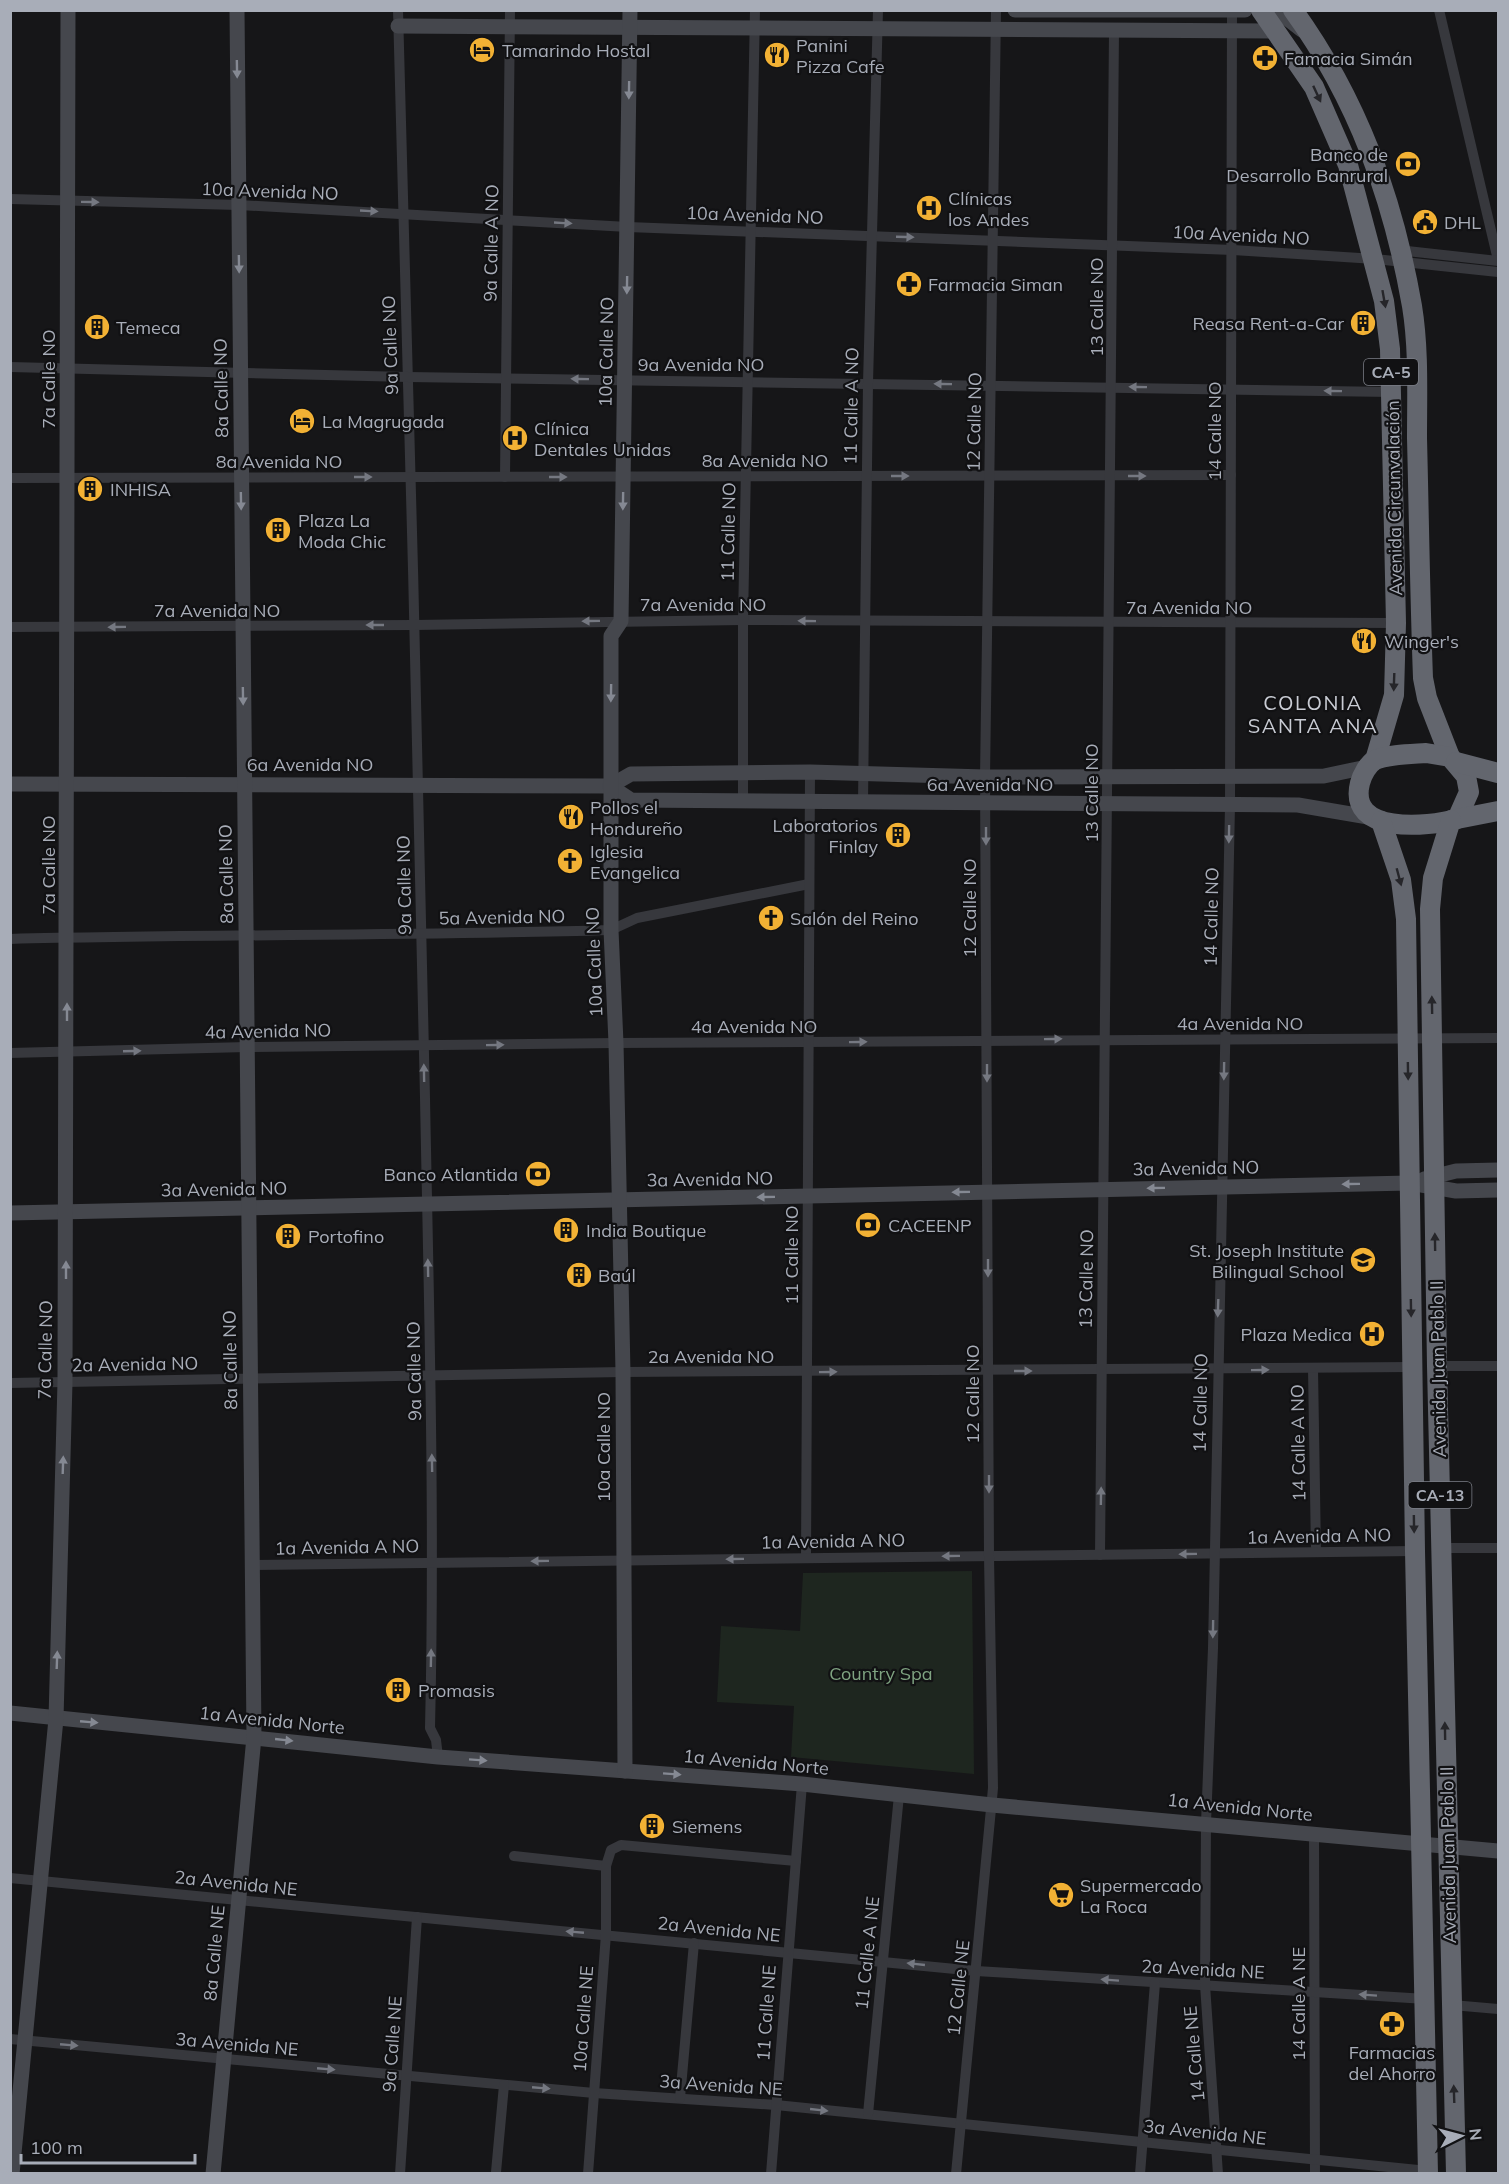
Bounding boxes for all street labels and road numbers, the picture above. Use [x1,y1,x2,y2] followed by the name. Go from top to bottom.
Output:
[201,177,339,205] street label: 10a Avenida NO
[478,184,504,302] street label: 9a Calle A NO
[686,201,824,229] street label: 10a Avenida NO
[1172,220,1310,250] street label: 10a Avenida NO
[1085,257,1108,357] street label: 13 Calle NO
[377,295,403,395] street label: 9a Calle NO
[594,297,618,407] street label: 10a Calle NO
[37,329,60,429] street label: 7a Calle NO
[209,338,233,438] street label: 8a Calle NO
[838,347,864,465] street label: 11 Calle A NO
[638,353,764,376] street label: 9a Avenida NO
[1364,359,1418,385] road number: CA-5
[962,372,986,472] street label: 12 Calle NO
[1203,381,1226,481] street label: 14 Calle NO
[1381,400,1407,596] street label: Avenida Circunvalación
[702,449,828,472] street label: 8a Avenida NO
[216,450,342,473] street label: 8a Avenida NO
[716,482,740,582] street label: 11 Calle NO
[640,593,766,616] street label: 7a Avenida NO
[1126,596,1252,619] street label: 7a Avenida NO
[154,599,280,622] street label: 7a Avenida NO
[1080,743,1103,843] street label: 13 Calle NO
[247,753,373,776] street label: 6a Avenida NO
[927,773,1053,796] street label: 6a Avenida NO
[37,815,60,915] street label: 7a Calle NO
[214,824,238,924] street label: 8a Calle NO
[392,835,416,935] street label: 9a Calle NO
[958,858,981,958] street label: 12 Calle NO
[1199,867,1223,967] street label: 14 Calle NO
[438,904,566,930] street label: 5a Avenida NO
[581,906,607,1018] street label: 10a Calle NO
[1177,1012,1303,1035] street label: 4a Avenida NO
[691,1015,817,1038] street label: 4a Avenida NO
[204,1018,332,1044] street label: 4a Avenida NO
[1132,1155,1260,1181] street label: 3a Avenida NO
[646,1166,774,1192] street label: 3a Avenida NO
[160,1176,288,1202] street label: 3a Avenida NO
[780,1205,803,1305] street label: 11 Calle NO
[1074,1229,1098,1329] street label: 13 Calle NO
[1425,1280,1451,1458] street label: Avenida Juan Pablo II
[33,1300,57,1400] street label: 7a Calle NO
[218,1310,242,1410] street label: 8a Calle NO
[402,1321,426,1421] street label: 9a Calle NO
[961,1344,984,1444] street label: 12 Calle NO
[648,1345,774,1368] street label: 2a Avenida NO
[71,1351,199,1377] street label: 2a Avenida NO
[1188,1353,1212,1453] street label: 14 Calle NO
[1285,1384,1311,1502] street label: 14 Calle A NO
[592,1392,615,1502] street label: 10a Calle NO
[1408,1482,1472,1508] road number: CA-13
[1246,1523,1392,1549] street label: 1a Avenida A NO
[760,1528,906,1554] street label: 1a Avenida A NO
[274,1534,420,1560] street label: 1a Avenida A NO
[198,1701,346,1739] street label: 1a Avenida Norte
[682,1744,830,1780] street label: 1a Avenida Norte
[1435,1766,1461,1944] street label: Avenida Juan Pablo II
[1166,1788,1314,1826] street label: 1a Avenida Norte
[173,1865,299,1901] street label: 2a Avenida NE
[850,1895,884,2011] street label: 11 Calle A NE
[198,1904,230,2002] street label: 8a Calle NE
[656,1911,782,1947] street label: 2a Avenida NE
[942,1939,974,2037] street label: 12 Calle NE
[1287,1947,1310,2061] street label: 14 Calle A NE
[1141,1954,1265,1984] street label: 2a Avenida NE
[751,1964,781,2062] street label: 11 Calle NE
[568,1965,598,2073] street label: 10a Calle NE
[377,1995,407,2093] street label: 9a Calle NE
[1178,2005,1210,2103] street label: 14 Calle NE
[175,2027,299,2061] street label: 3a Avenida NE
[659,2069,783,2101] street label: 3a Avenida NE
[1142,2114,1268,2150] street label: 3a Avenida NE

